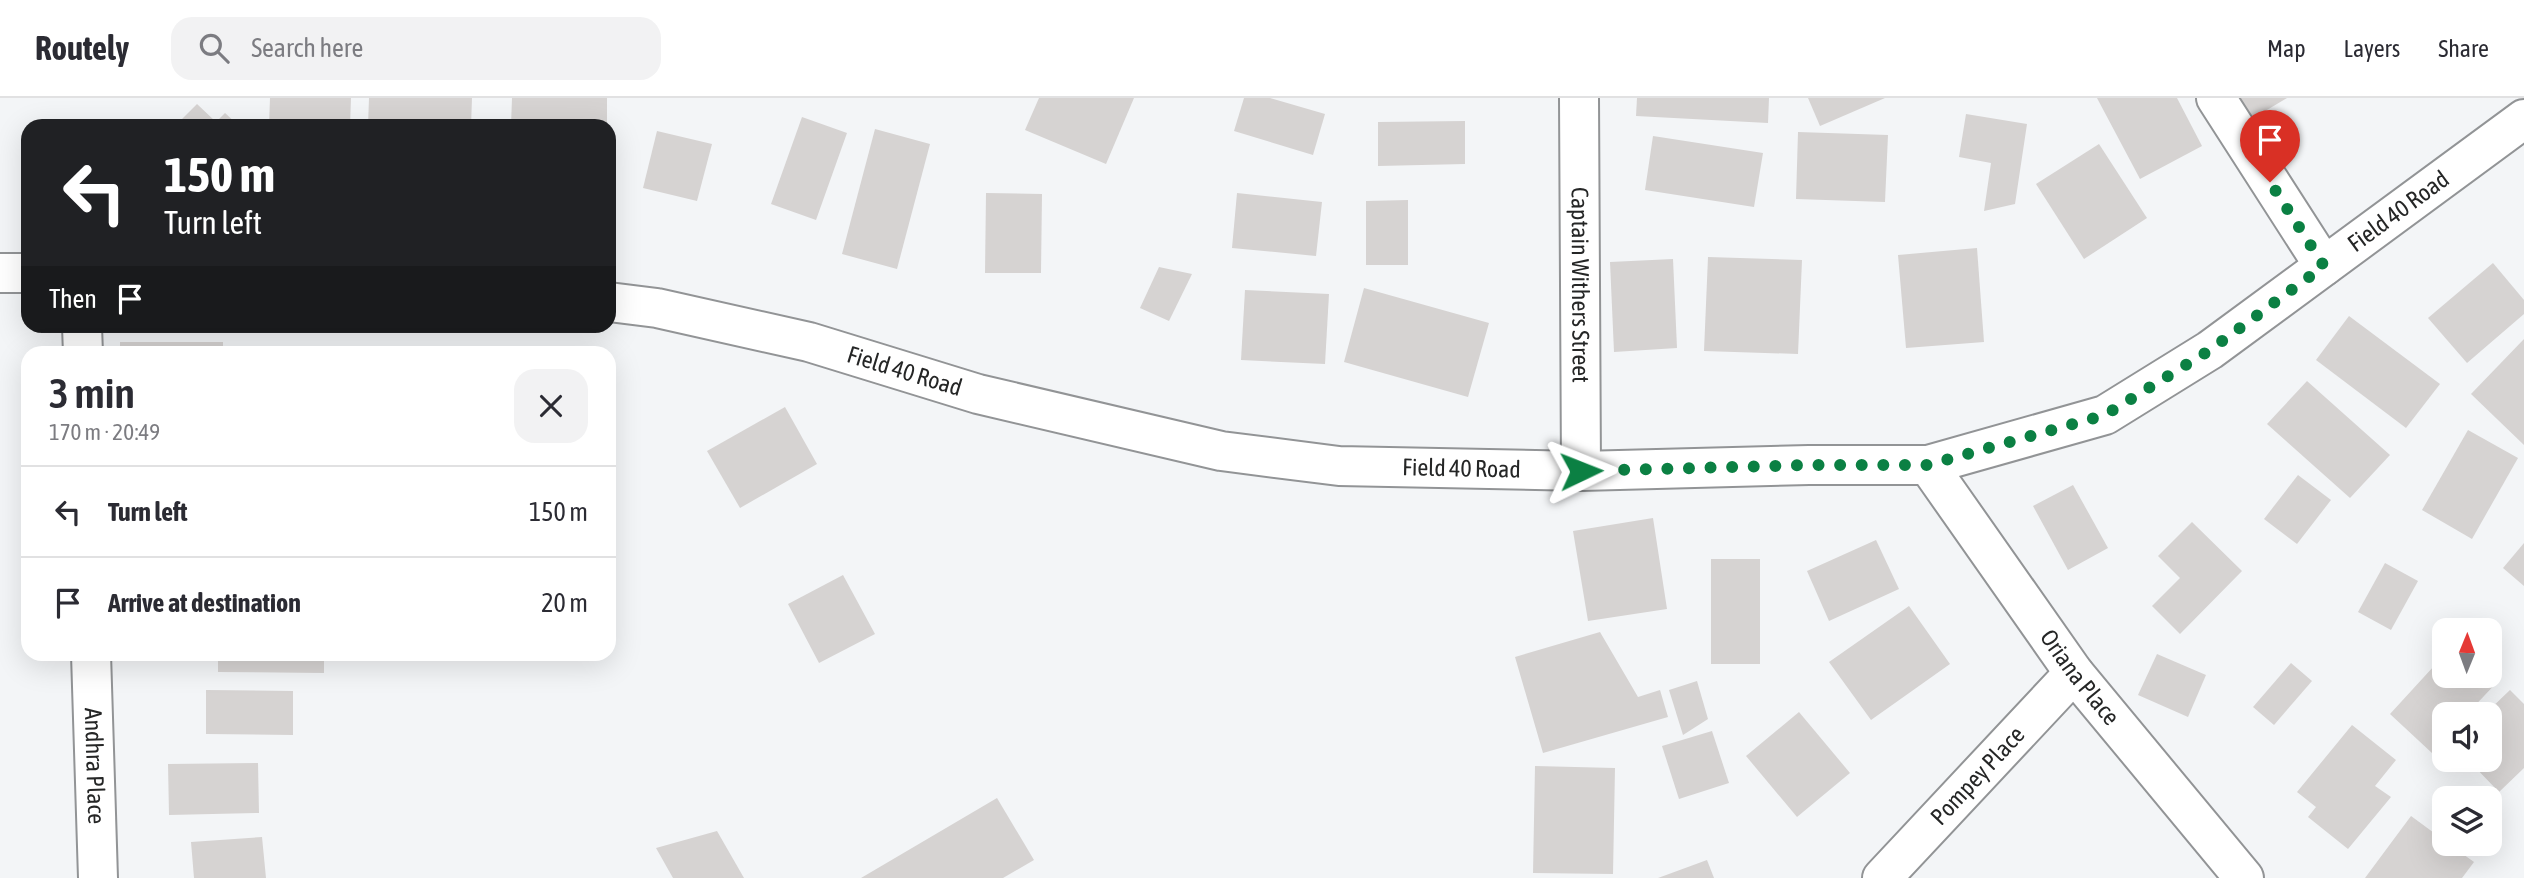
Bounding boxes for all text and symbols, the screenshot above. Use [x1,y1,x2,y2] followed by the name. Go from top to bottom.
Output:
[171,17,661,80] search box
[35,29,129,67] text: Routely
[195,29,233,67] icon: search
[251,33,363,63] text: Search here
[2267,35,2306,62] text: Map
[2344,35,2400,62] text: Layers
[2438,35,2489,62] text: Share
[2240,110,2300,182] pin
[2251,121,2289,159] icon: arrive
[164,146,275,202] text: 150 m
[49,147,140,238] icon: left
[2342,165,2454,257] street label: Field 40 Road
[1566,187,1595,383] street label: Captain Withers Street
[164,204,262,241] text: Turn left
[111,280,149,318] icon: arrive
[49,284,97,314] text: Then
[844,341,965,401] street label: Field 40 Road
[49,369,135,417] text: 3 min
[514,369,588,443] button: close
[49,419,160,445] text: 170 m · 20:49
[1544,434,1618,508] position arrow
[1402,453,1521,483] street label: Field 40 Road
[49,493,87,531] icon: left
[108,497,188,527] text: Turn left
[529,497,588,527] text: 150 m
[49,584,87,622] icon: arrive
[108,588,301,618] text: Arrive at destination
[541,588,588,618] text: 20 m
[2432,618,2502,688] north arrow
[2432,618,2502,856] map controls
[2035,624,2125,730] street label: Oriana Place
[2432,702,2502,772] button: sound
[80,707,110,825] street label: Andhra Place
[1925,721,2030,830] street label: Pompey Place
[2432,786,2502,856] button: layers

